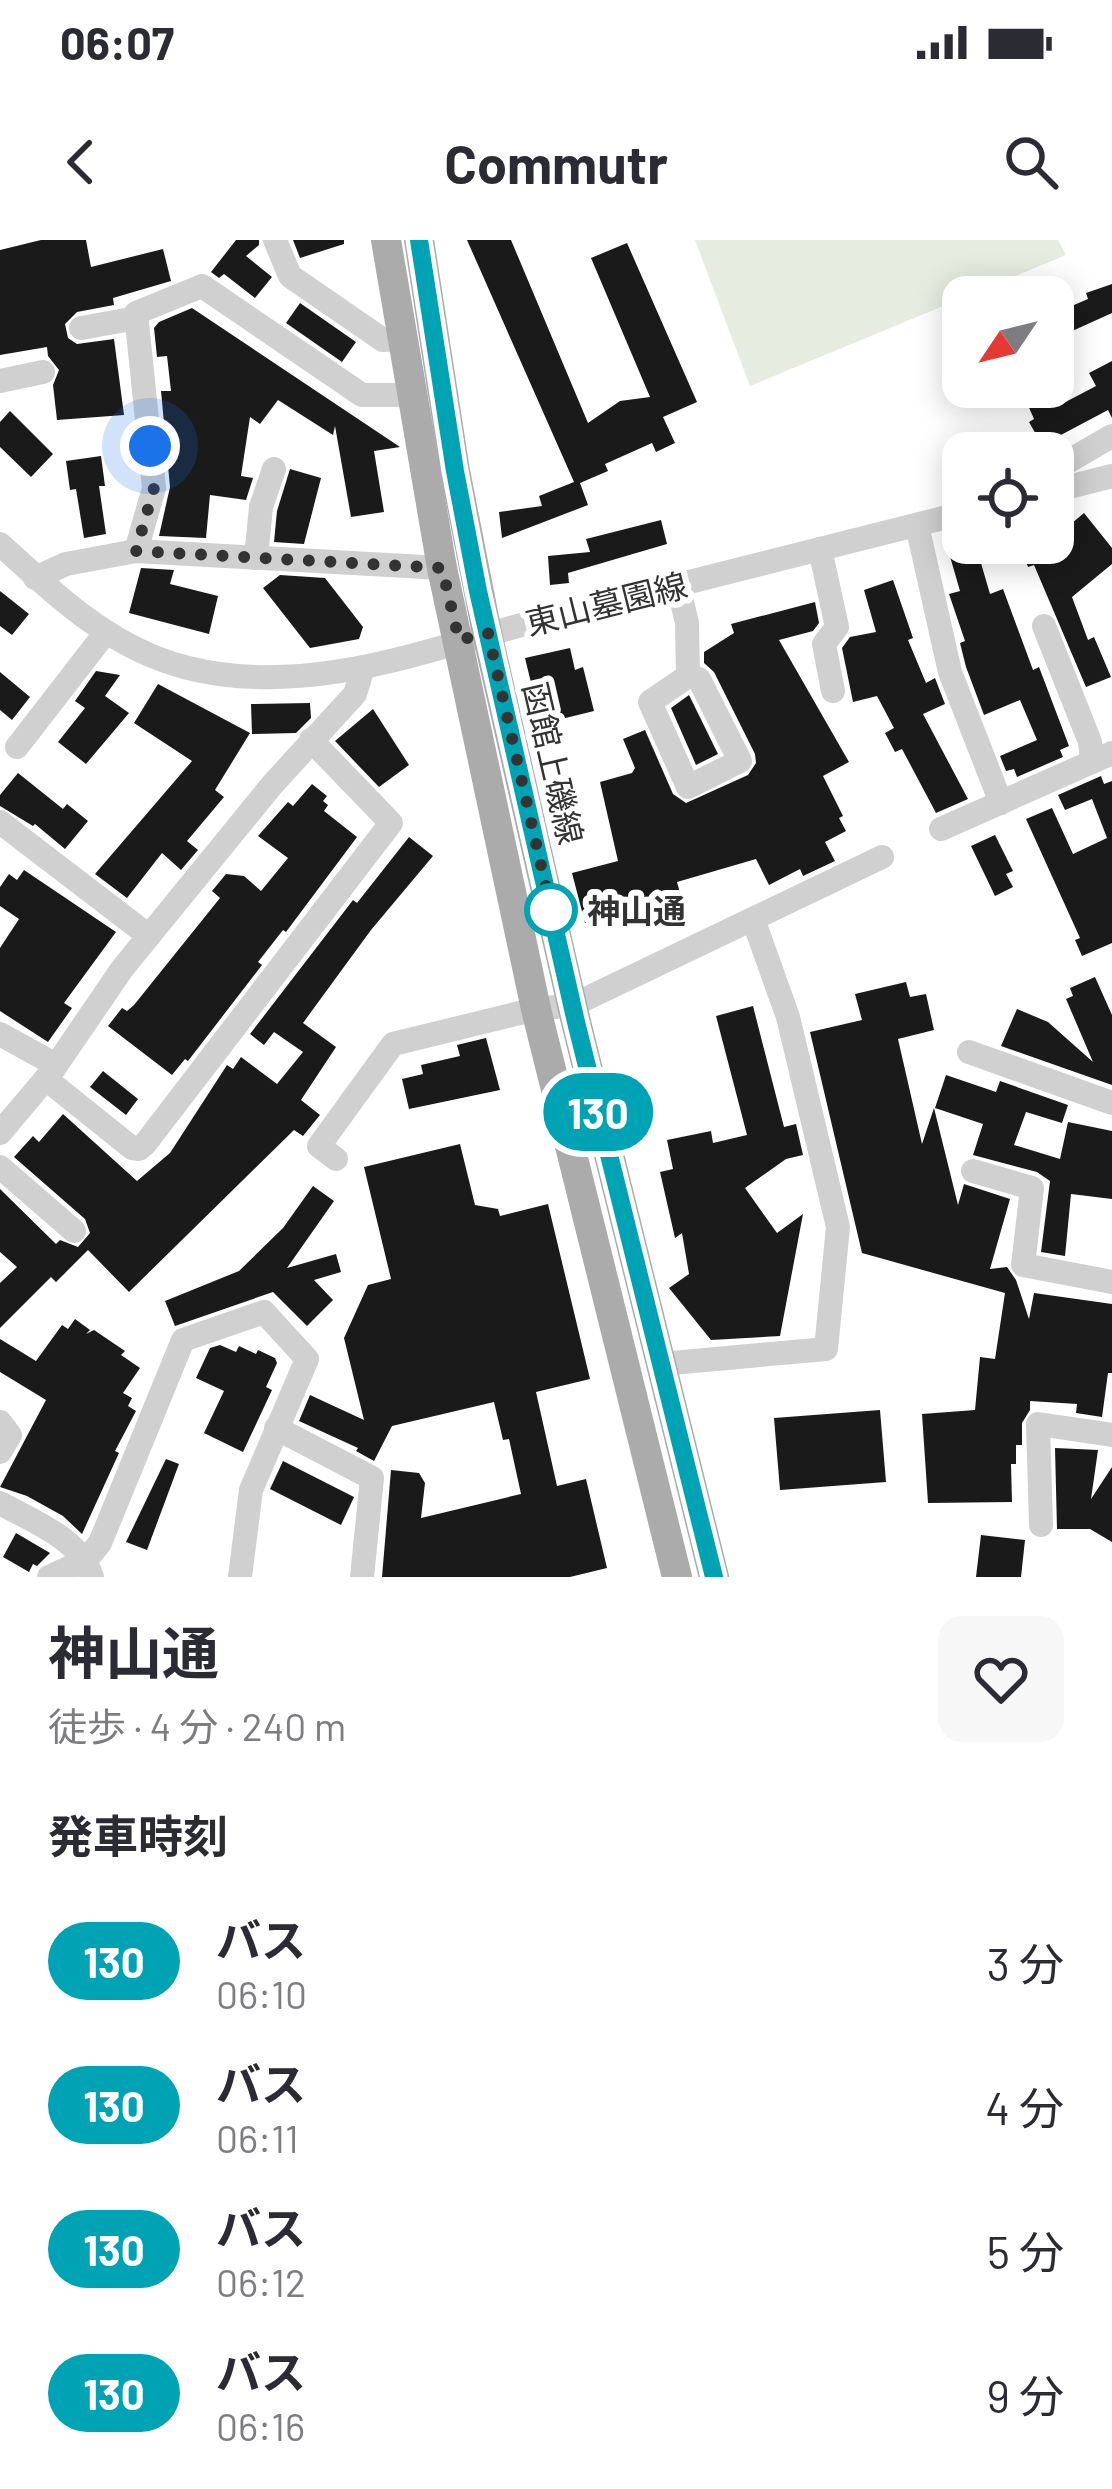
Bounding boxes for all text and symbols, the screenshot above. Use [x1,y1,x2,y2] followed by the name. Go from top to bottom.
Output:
[60,15,174,69] text: 06:07
[48,129,114,195] icon: back
[998,129,1064,195] icon: search
[444,130,668,195] text: Commutr
[942,276,1074,408] north arrow
[942,276,1074,564] map controls
[120,416,180,476] your location
[942,432,1074,564] button: locate
[521,564,691,642] street label: 東山墓園線
[516,678,592,848] street label: 函館上磯線
[526,885,576,935] marker: 神山通
[587,890,686,930] place label: 神山通
[529,1073,667,1151] line badge: 130
[567,1087,629,1137] text: 130
[938,1616,1064,1742] button: heart
[48,1617,219,1685] text: 神山通
[48,1702,346,1749] text: 徒歩 · 4 分 · 240 m
[48,1808,228,1862] text: 発車時刻
[216,1912,306,1966] text: バス
[83,1936,145,1986] text: 130
[987,1936,1064,1990] text: 3 分
[216,1970,307,2017] text: 06:10
[216,2056,306,2110] text: バス
[83,2080,145,2130] text: 130
[985,2080,1064,2134] text: 4 分
[216,2114,299,2161] text: 06:11
[216,2200,306,2254] text: バス
[83,2224,145,2274] text: 130
[987,2224,1064,2278] text: 5 分
[216,2258,306,2305] text: 06:12
[216,2344,306,2398] text: バス
[83,2368,145,2418] text: 130
[987,2368,1064,2422] text: 9 分
[216,2402,305,2449] text: 06:16

